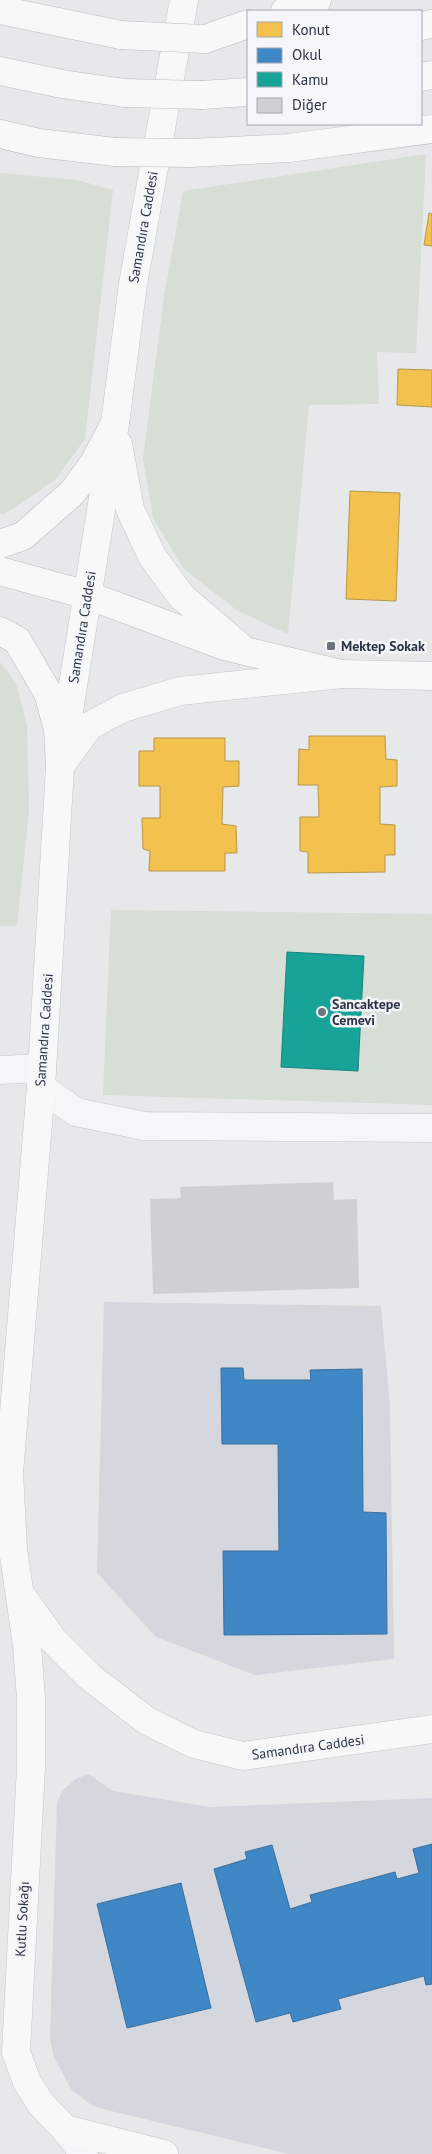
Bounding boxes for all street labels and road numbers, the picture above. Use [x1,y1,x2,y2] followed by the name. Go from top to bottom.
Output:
[124,169,162,285] street label: Samandıra Caddesi
[64,569,100,685] street label: Samandıra Caddesi
[31,973,57,1087] street label: Samandıra Caddesi
[250,1730,366,1764] street label: Samandıra Caddesi
[11,1881,33,1957] street label: Kutlu Sokağı

